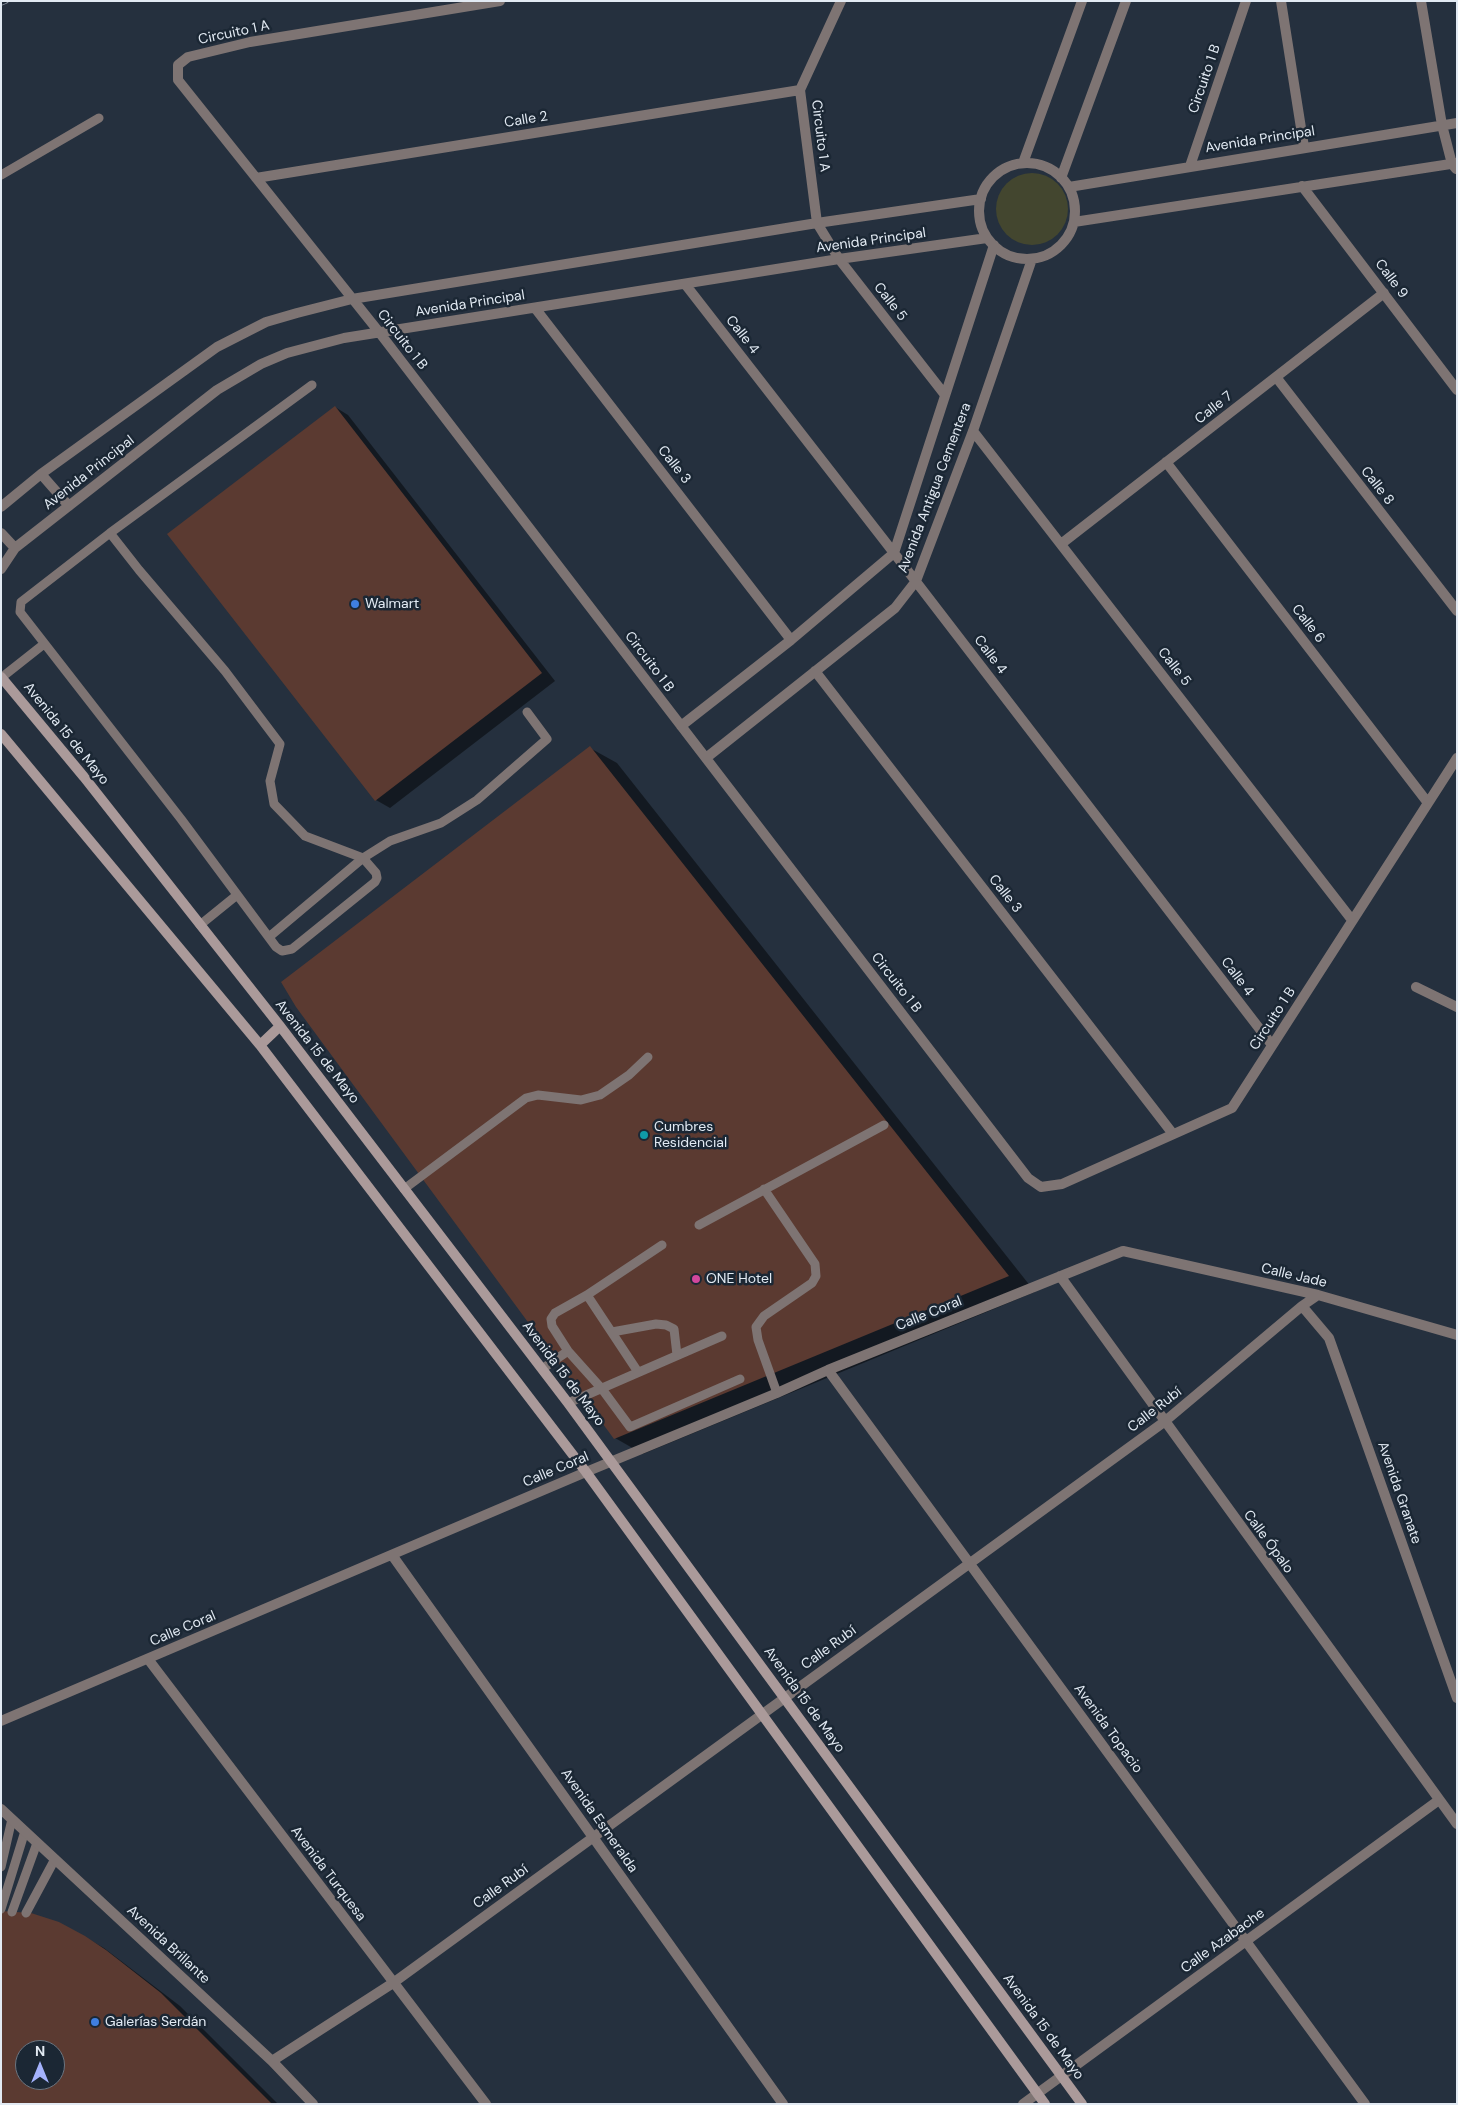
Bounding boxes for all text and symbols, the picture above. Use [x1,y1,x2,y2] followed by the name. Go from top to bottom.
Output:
[197,17,271,49] street label: Circuito 1 A
[1185,42,1225,116] street label: Circuito 1 B
[807,99,833,173] street label: Circuito 1 A
[503,108,549,132] street label: Calle 2
[1204,123,1316,157] street label: Avenida Principal
[815,225,927,257] street label: Avenida Principal
[1371,256,1411,302] street label: Calle 9
[870,279,910,325] street label: Calle 5
[414,287,526,321] street label: Avenida Principal
[373,307,431,373] street label: Circuito 1 B
[722,312,762,358] street label: Calle 4
[1192,388,1236,428] street label: Calle 7
[895,401,975,575] street label: Avenida Antigua Cementera
[40,432,138,514] street label: Avenida Principal
[654,443,694,487] street label: Calle 3
[1357,463,1397,509] street label: Calle 8
[365,596,419,612] place label: Walmart
[349,598,361,610] marker: Walmart
[1288,601,1328,647] street label: Calle 6
[621,628,677,696] street label: Circuito 1 B
[970,632,1010,678] street label: Calle 4
[1154,644,1194,690] street label: Calle 5
[20,679,112,789] street label: Avenida 15 de Mayo
[985,872,1025,916] street label: Calle 3
[867,950,925,1016] street label: Circuito 1 B
[1217,954,1257,1000] street label: Calle 4
[1246,984,1300,1054] street label: Circuito 1 B
[271,997,363,1107] street label: Avenida 15 de Mayo
[654,1119,727,1152] place label: Cumbres Residencial
[638,1129,650,1141] marker: Cumbres Residencial
[1260,1260,1328,1292] street label: Calle Jade
[706,1271,772,1287] place label: ONE Hotel
[690,1273,702,1285] marker: ONE Hotel
[893,1293,965,1335] street label: Calle Coral
[518,1318,608,1430] street label: Avenida 15 de Mayo
[1125,1384,1185,1436] street label: Calle Rubí
[1374,1440,1424,1546] street label: Avenida Granate
[521,1449,591,1491] street label: Calle Coral
[1239,1507,1297,1577] street label: Calle Ópalo
[148,1608,218,1650] street label: Calle Coral
[798,1622,860,1674] street label: Calle Rubí
[760,1644,848,1756] street label: Avenida 15 de Mayo
[1070,1681,1146,1777] street label: Avenida Topacio
[557,1766,641,1876] street label: Avenida Esmeralda
[287,1823,369,1925] street label: Avenida Turquesa
[470,1861,532,1913] street label: Calle Rubí
[123,1902,213,1988] street label: Avenida Brillante
[1178,1905,1268,1977] street label: Calle Azabache
[999,1971,1087,2083] street label: Avenida 15 de Mayo
[105,2014,206,2030] place label: Galerías Serdán
[89,2016,101,2028] marker: Galerías Serdán
[15,2040,65,2090] north arrow
[35,2042,45,2060] text: N

